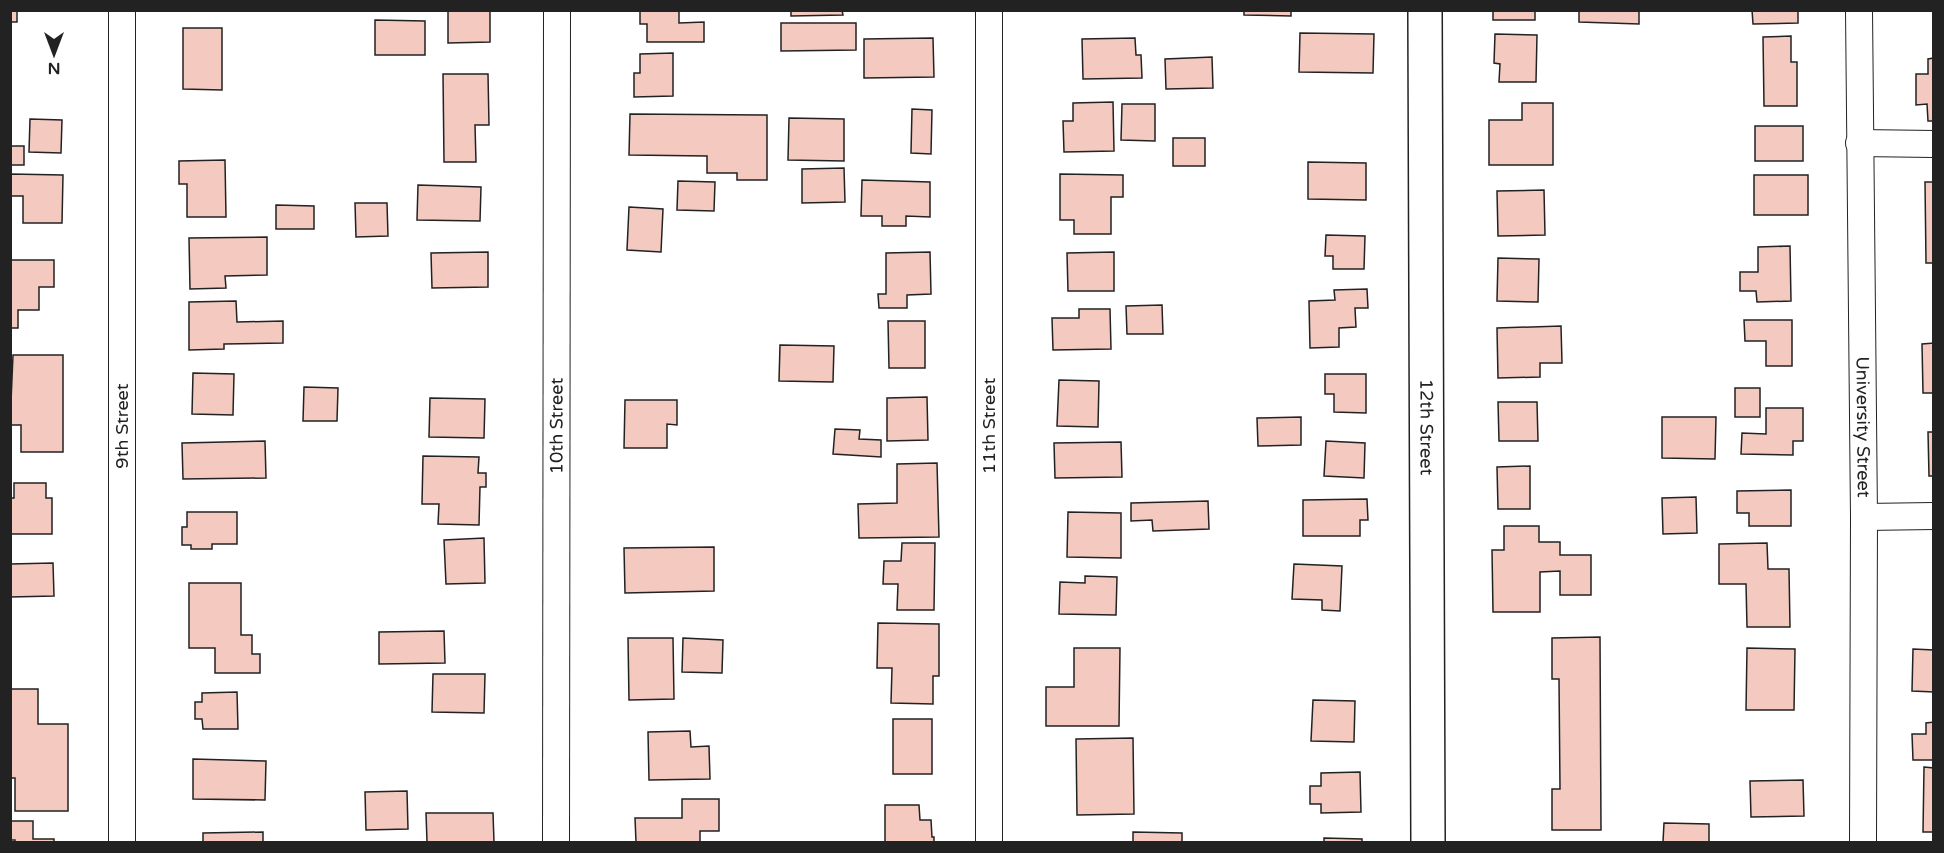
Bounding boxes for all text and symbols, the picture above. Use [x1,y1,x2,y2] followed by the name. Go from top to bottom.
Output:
[24,24,84,84] north arrow
[48,58,60,78] text: N
[1851,356,1875,498] street label: University Street
[545,378,568,474] street label: 10th Street
[978,378,1000,474] street label: 11th Street
[1415,379,1438,475] street label: 12th Street
[111,383,133,469] street label: 9th Street

